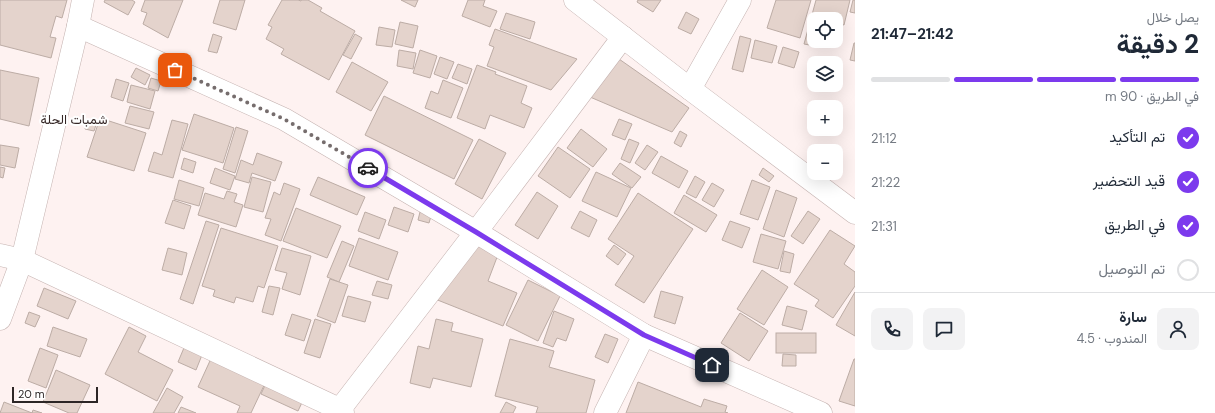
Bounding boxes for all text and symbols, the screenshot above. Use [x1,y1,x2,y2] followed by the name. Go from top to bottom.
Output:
[1147,9,1199,26] text: يصل خلال
[807,12,843,180] map controls
[807,12,843,48] button: locate
[871,24,954,44] text: 21:42–21:47
[1117,27,1199,61] text: 2 دقيقة
[158,53,192,87] pin
[807,56,843,92] button: layers
[164,59,186,81] icon: bag
[1105,88,1199,105] text: في الطريق · 90 m
[807,100,843,136] button: +
[41,111,107,128] district label: شمبات الحلة
[1109,127,1165,147] text: تم التأكيد
[1177,127,1199,149] icon: check
[871,130,897,147] text: 21:12
[807,144,843,180] button: −
[348,148,388,188] courier
[357,157,379,179] icon: car
[1093,171,1165,191] text: قيد التحضير
[1177,171,1199,193] icon: check
[871,174,900,191] text: 21:22
[1104,215,1165,235] text: في الطريق
[1177,215,1199,237] icon: check
[871,218,897,235] text: 21:31
[1099,259,1165,279] text: تم التوصيل
[1119,307,1147,327] text: سارة
[871,308,913,350] button: phone
[923,308,965,350] button: chat
[1157,308,1199,350] button: person
[1076,330,1147,347] text: المندوب · 4.5
[695,348,729,382] pin
[701,354,723,376] icon: home
[12,385,98,404] scale bar
[18,387,44,401] text: 20 m

